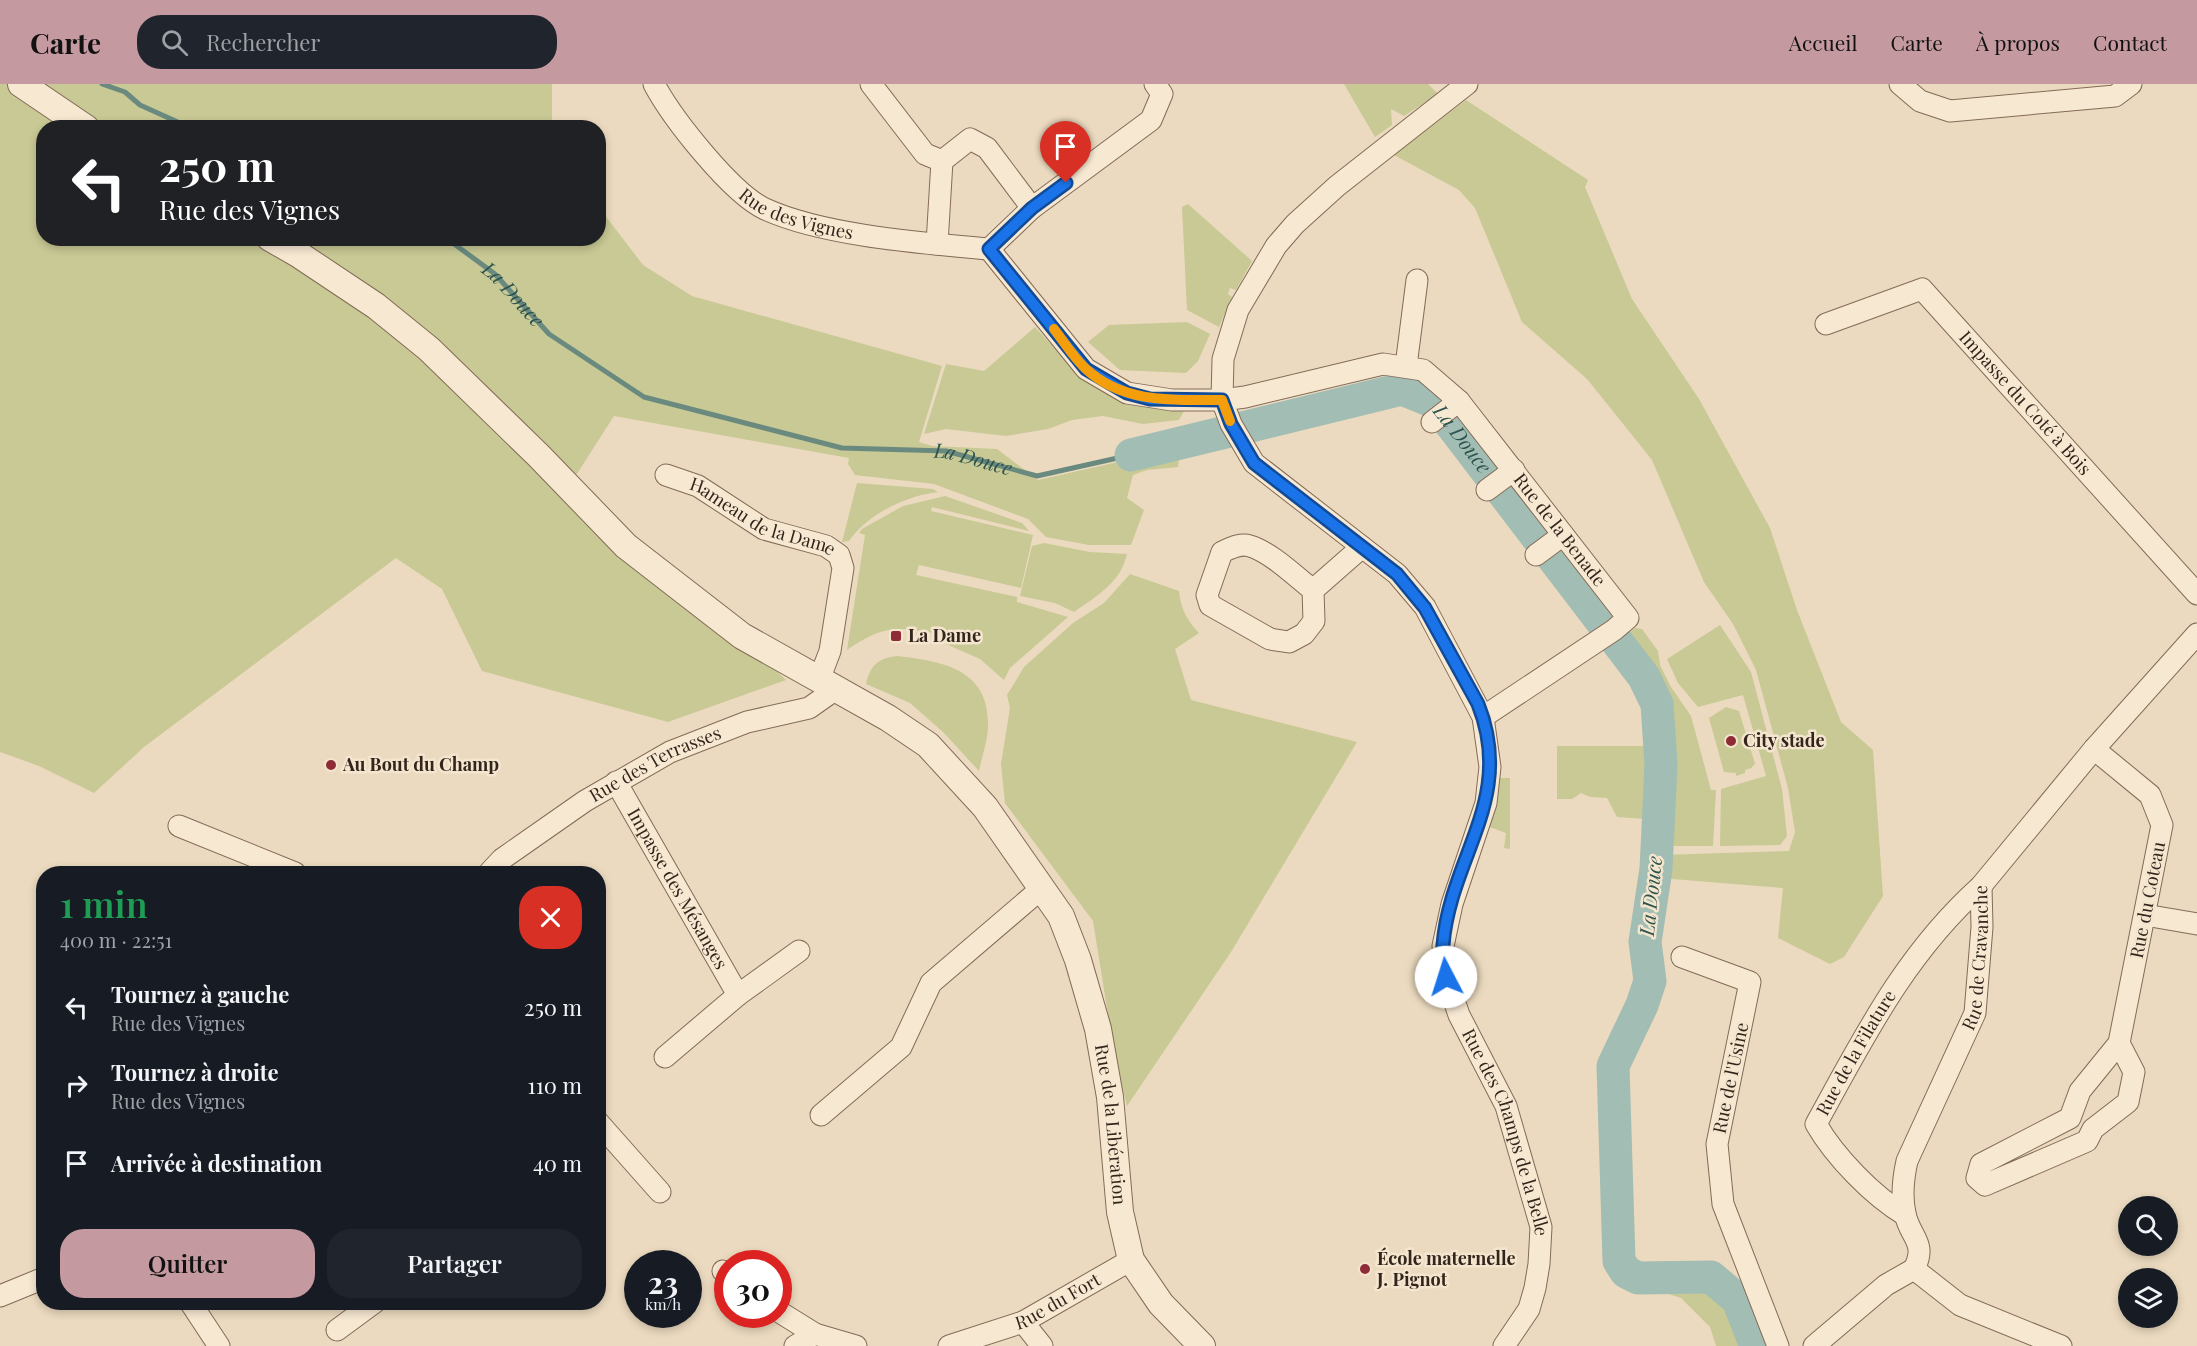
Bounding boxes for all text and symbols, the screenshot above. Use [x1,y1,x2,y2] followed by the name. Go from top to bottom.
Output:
[137,15,557,69] search box
[30,24,101,61] text: Carte
[158,26,191,59] icon: search
[206,27,320,57] text: Rechercher
[1789,28,1857,56] text: Accueil
[1890,28,1943,56] text: Carte
[1976,28,2060,56] text: À propos
[2093,28,2167,56] text: Contact
[1040,121,1091,183] pin
[1049,130,1082,163] icon: arrive
[159,137,275,193] text: 250 m
[60,144,138,222] icon: left
[734,182,855,244] street label: Rue des Vignes
[159,191,340,227] text: Rue des Vignes
[477,254,551,332] water label: La Douce
[1954,325,2097,480] street label: Impasse du Coté à Bois
[1428,397,1499,478] water label: La Douce
[933,436,1016,481] water label: La Douce
[1509,468,1612,591] street label: Rue de la Benade
[687,471,841,560] street label: Hameau de la Dame
[908,623,981,647] place label: La Dame
[889,629,903,643] marker: La Dame
[585,720,724,807] street label: Rue des Terrasses
[1743,728,1825,752] place label: City stade
[1724,734,1738,748] marker: City stade
[342,752,499,776] place label: Au Bout du Champ
[324,758,338,772] marker: Au Bout du Champ
[622,803,734,973] street label: Impasse des Mésanges
[2124,839,2170,960] street label: Rue du Coteau
[1632,854,1667,938] water label: La Douce
[60,879,148,927] text: 1 min
[1956,885,1993,1034] street label: Rue de Cravanche
[519,886,582,949] button: close
[60,926,172,953] text: 400 m · 22:51
[1414,945,1478,1009] position arrow
[111,979,289,1009] text: Tournez à gauche
[1810,985,1901,1119] street label: Rue de la Filature
[60,991,93,1024] icon: left
[524,992,582,1022] text: 250 m
[111,1009,245,1036] text: Rue des Vignes
[1707,1020,1753,1135] street label: Rue de l'Usine
[1457,1024,1554,1237] street label: Rue des Champs de la Belle
[1090,1042,1132,1206] street label: Rue de la Libération
[111,1057,279,1087] text: Tournez à droite
[60,1069,93,1102] icon: right
[528,1070,582,1100] text: 110 m
[111,1087,245,1114] text: Rue des Vignes
[60,1147,93,1180] icon: arrive
[111,1148,322,1178] text: Arrivée à destination
[533,1148,582,1178] text: 40 m
[2118,1196,2178,1328] map controls
[2118,1196,2178,1256] button: search
[60,1229,315,1298] button: Quitter
[327,1229,582,1298] button: Partager
[1376,1246,1516,1291] place label: École maternelle J. Pignot
[714,1250,792,1328] speed limit sign: 30
[648,1262,678,1302] text: 23
[1358,1262,1372,1276] marker: École maternelle J. Pignot
[1012,1267,1105,1335] street label: Rue du Fort
[2118,1268,2178,1328] button: layers
[645,1294,681,1314] text: km/h

